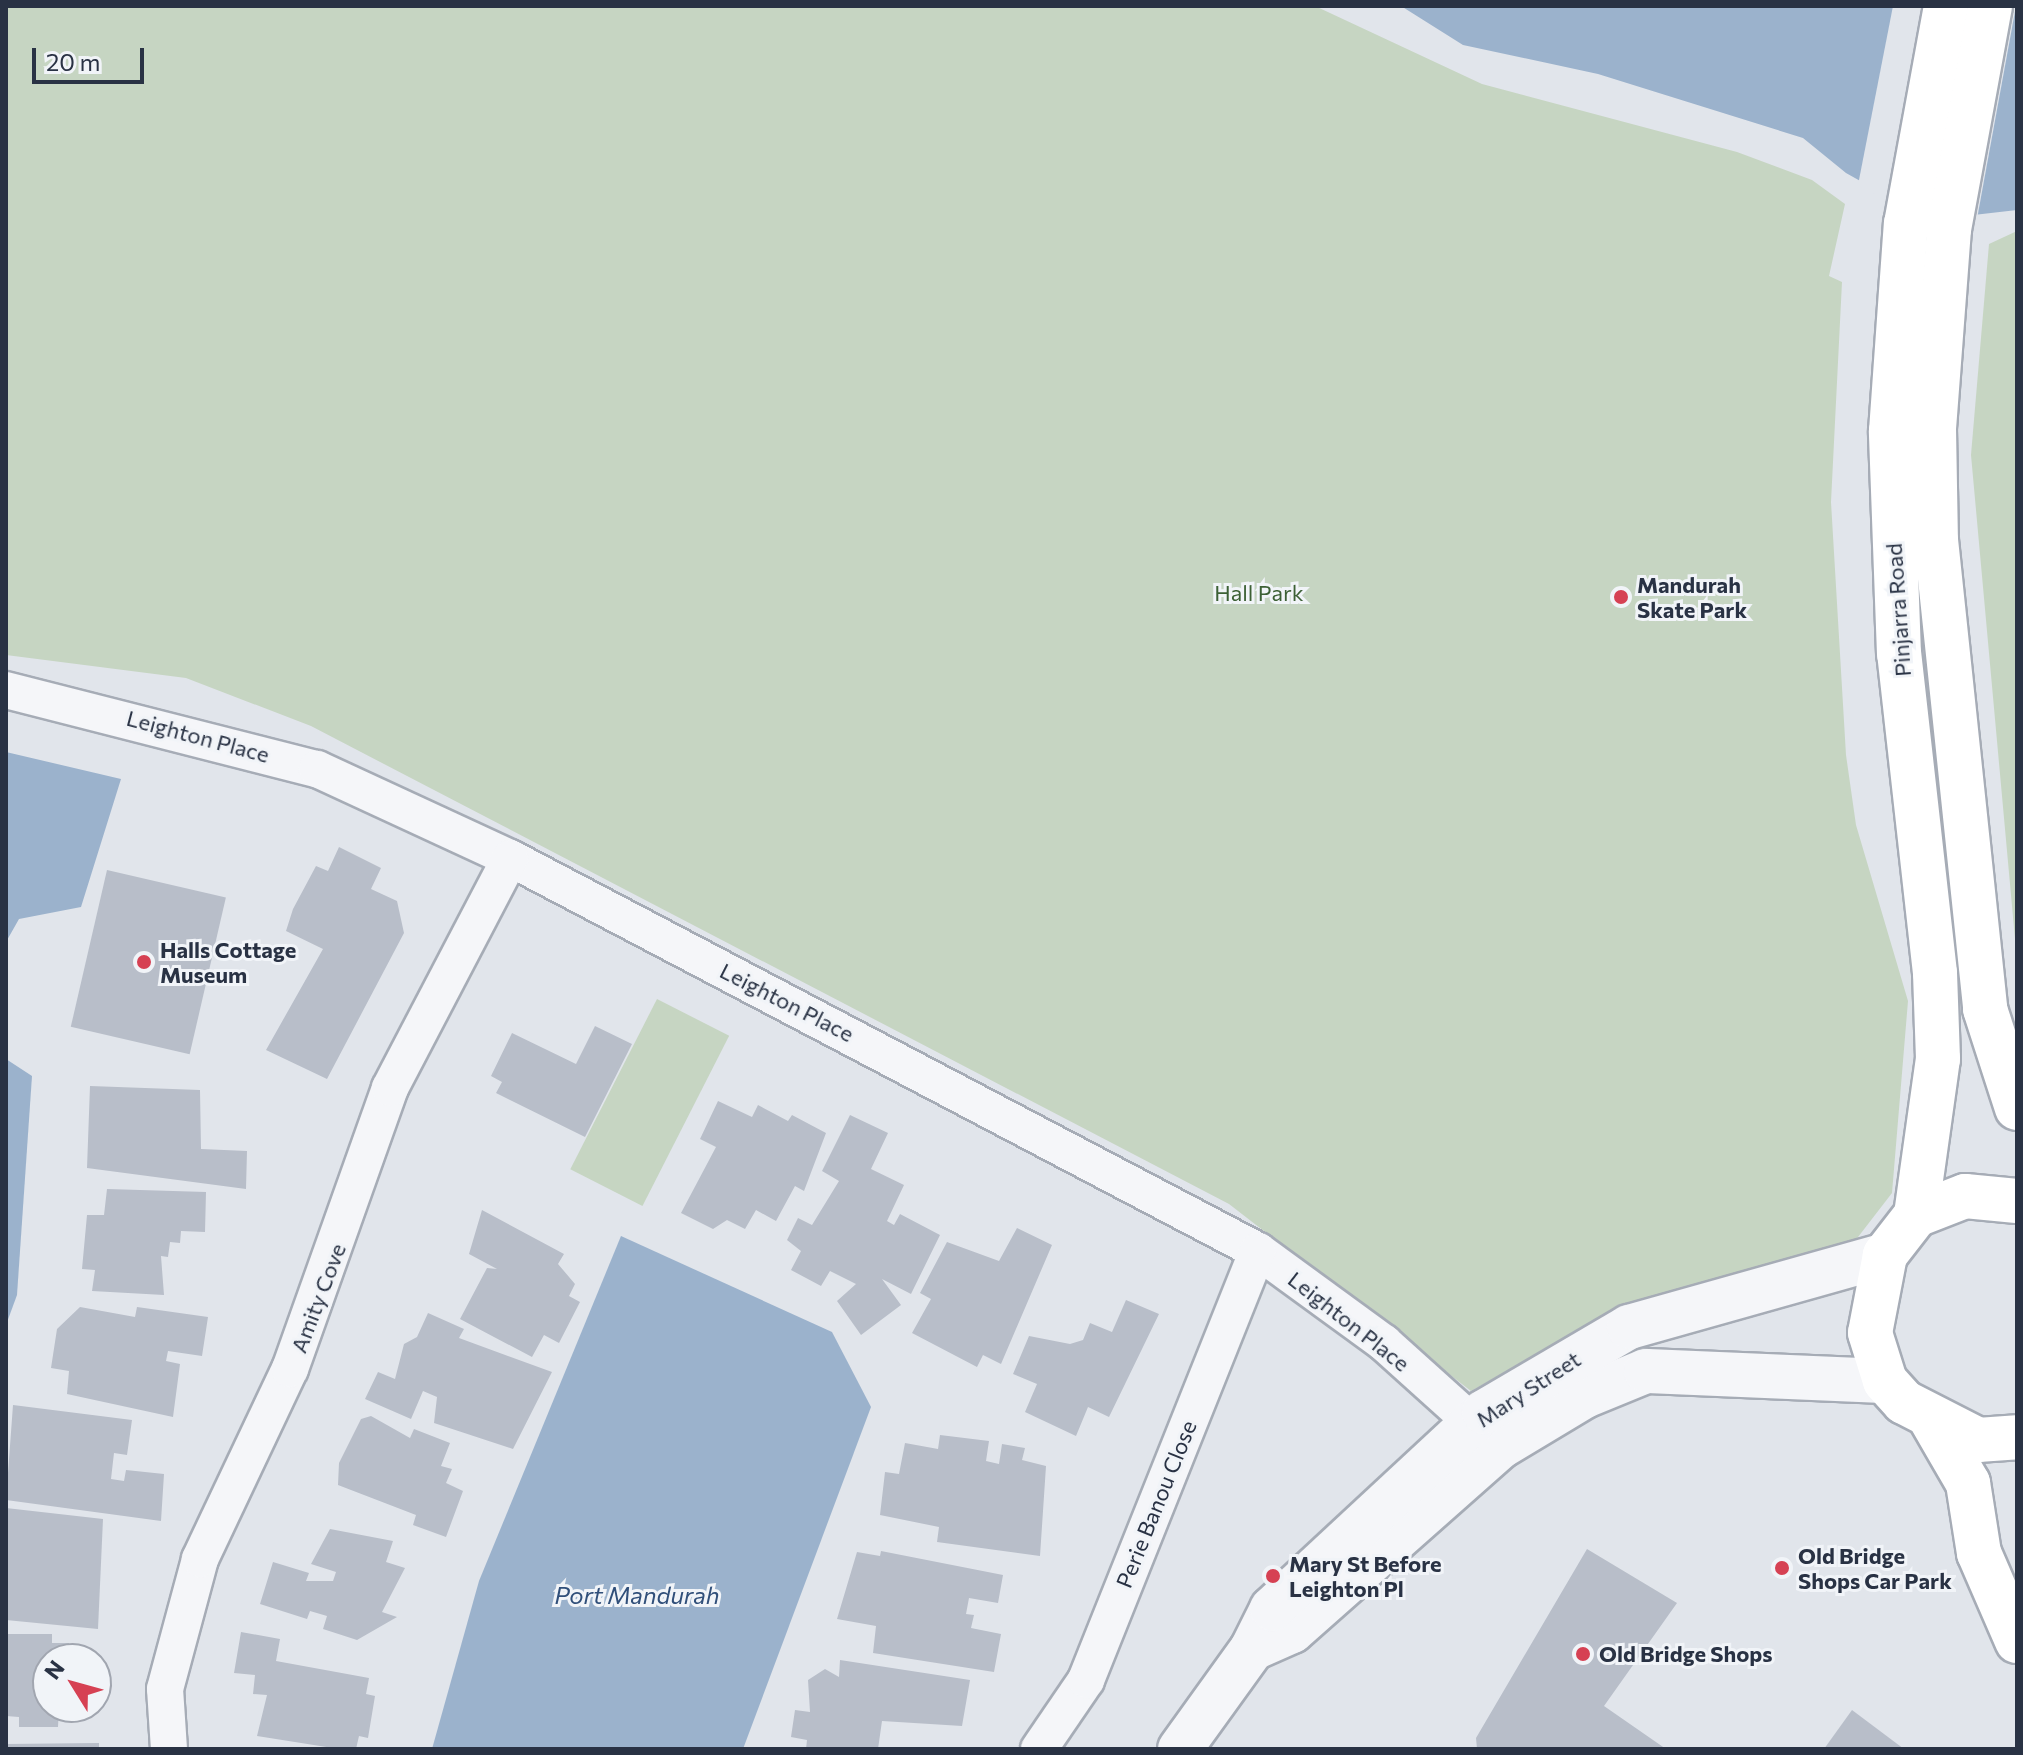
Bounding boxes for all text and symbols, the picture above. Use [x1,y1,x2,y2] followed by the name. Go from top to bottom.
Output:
[36,32,148,82] scale bar
[46,47,100,76] text: 20 m
[1880,542,1916,678] street label: Pinjarra Road
[1637,571,1747,622] place label: Mandurah Skate Park
[1214,580,1304,606] park label: Hall Park
[1612,588,1630,606] marker: Mandurah Skate Park
[124,704,272,768] street label: Leighton Place
[160,936,296,988] place label: Halls Cottage Museum
[135,953,153,971] marker: Halls Cottage Museum
[716,957,858,1047] street label: Leighton Place
[285,1240,351,1356] street label: Amity Cove
[1283,1265,1415,1377] street label: Leighton Place
[1471,1346,1585,1432] street label: Mary Street
[1110,1416,1202,1592] street label: Perie Banou Close
[1798,1542,1952,1594] place label: Old Bridge Shops Car Park
[1289,1550,1442,1602] place label: Mary St Before Leighton Pl
[1773,1559,1791,1577] marker: Old Bridge Shops Car Park
[1264,1567,1282,1585] marker: Mary St Before Leighton Pl
[555,1581,719,1609] water label: Port Mandurah
[1599,1641,1772,1667] place label: Old Bridge Shops
[32,1643,112,1723] north arrow
[1574,1645,1592,1663] marker: Old Bridge Shops
[38,1655,70,1684] text: N

